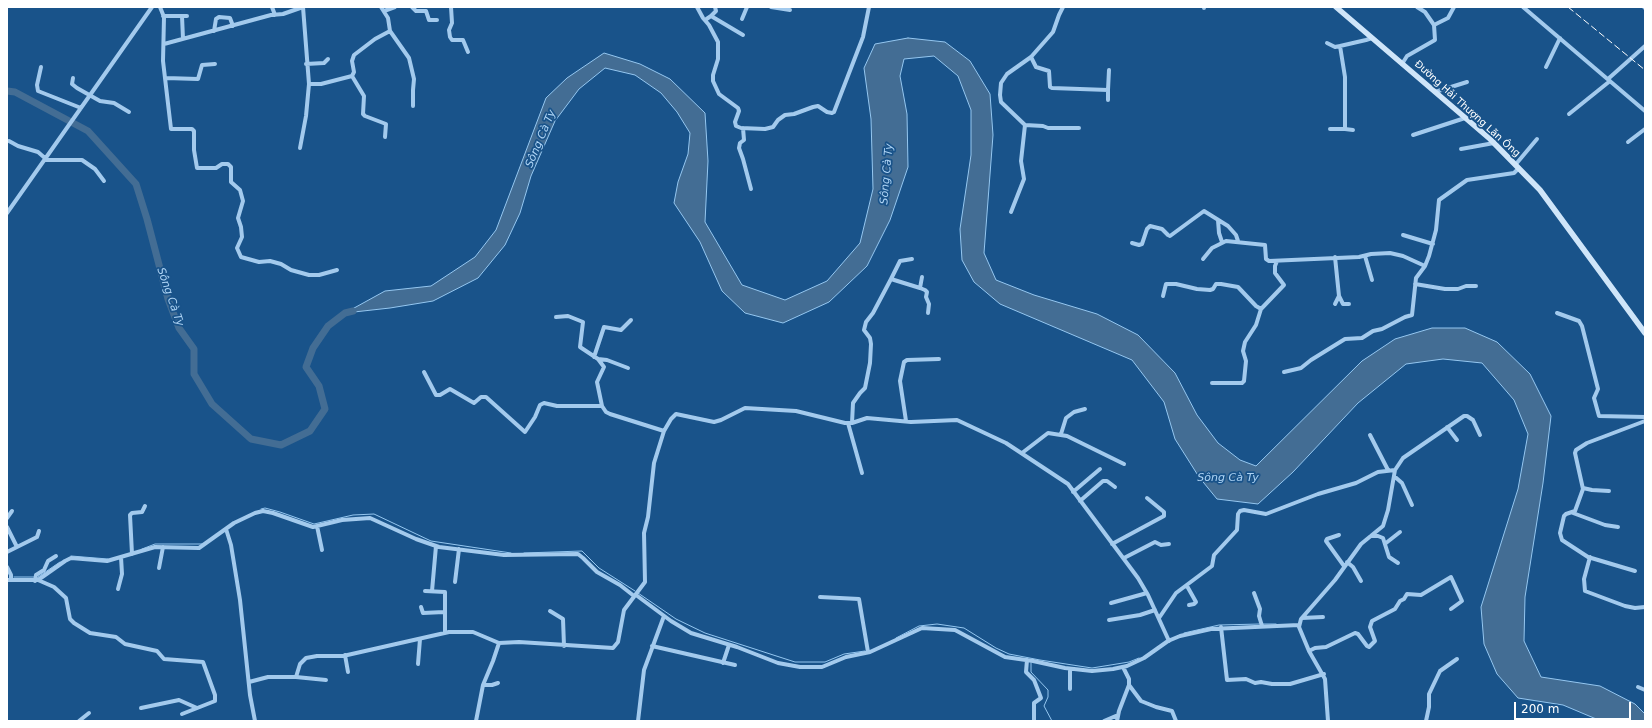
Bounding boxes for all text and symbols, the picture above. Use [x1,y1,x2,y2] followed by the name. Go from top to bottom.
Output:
[1412,58,1522,160] street label: Đường Hải Thượng Lãn Ông
[523,108,559,170] water label: Sông Cà Ty
[878,143,896,205] water label: Sông Cà Ty
[154,266,186,328] water label: Sông Cà Ty
[1197,471,1259,485] water label: Sông Cà Ty
[1516,694,1633,720] scale bar
[1521,702,1559,716] text: 200 m

